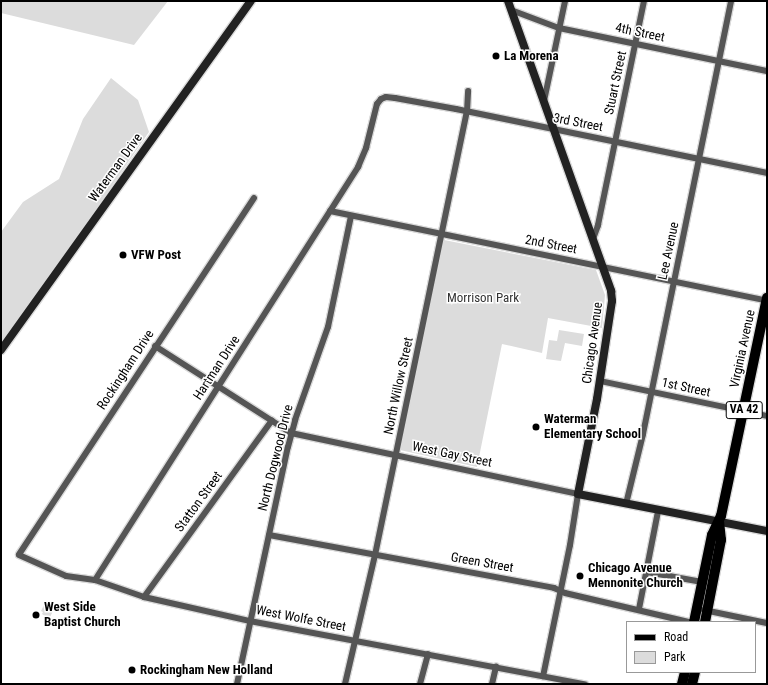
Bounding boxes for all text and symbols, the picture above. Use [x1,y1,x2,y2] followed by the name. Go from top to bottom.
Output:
[614,20,666,46] street label: 4th Street
[504,48,559,64] place label: La Morena
[602,50,630,116] street label: Stuart Street
[491,51,501,61] marker: La Morena
[552,111,604,135] street label: 3rd Street
[86,131,146,205] street label: Waterman Drive
[655,221,683,281] street label: Lee Avenue
[524,232,578,258] street label: 2nd Street
[131,247,181,263] place label: VFW Post
[118,250,128,260] marker: VFW Post
[447,290,519,306] park label: Morrison Park
[580,301,606,385] street label: Chicago Avenue
[727,309,759,389] street label: Virginia Avenue
[94,327,158,413] street label: Rockingham Drive
[190,333,244,403] street label: Hartman Drive
[381,336,417,436] street label: North Willow Street
[660,375,712,401] street label: 1st Street
[725,400,763,420] road number: VA 42
[255,403,297,513] street label: North Dogwood Drive
[544,412,641,443] place label: Waterman Elementary School
[531,422,541,432] marker: Waterman Elementary School
[411,439,493,471] street label: West Gay Street
[172,469,226,535] street label: Statton Street
[449,550,515,576] street label: Green Street
[588,561,683,592] place label: Chicago Avenue Mennonite Church
[575,571,585,581] marker: Chicago Avenue Mennonite Church
[44,600,121,631] place label: West Side Baptist Church
[255,603,347,635] street label: West Wolfe Street
[31,610,41,620] marker: West Side Baptist Church
[626,621,756,673] legend
[664,630,688,644] text: Road
[664,650,685,664] text: Park
[140,662,273,678] place label: Rockingham New Holland
[127,665,137,675] marker: Rockingham New Holland

